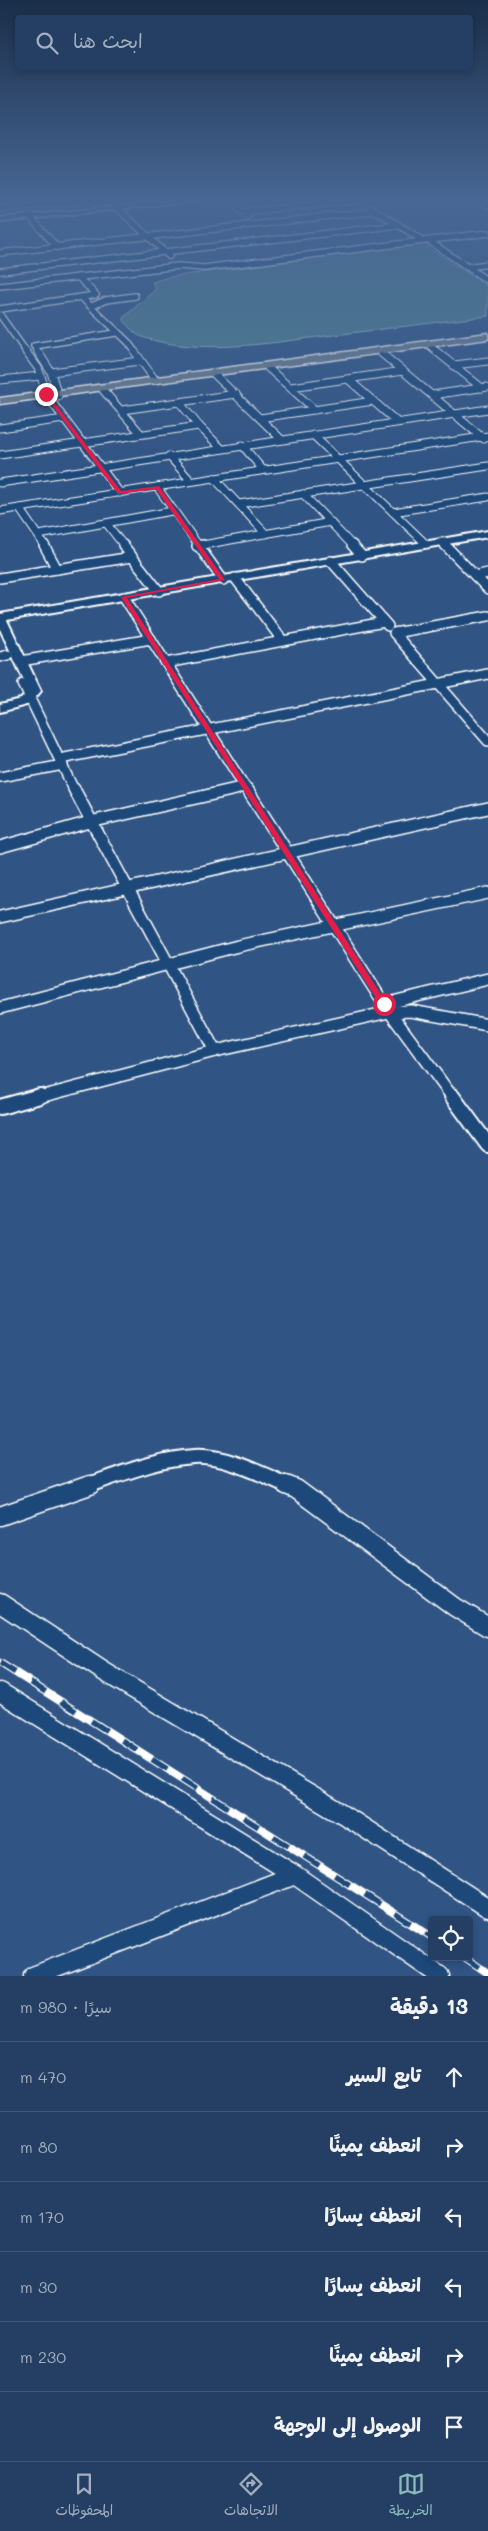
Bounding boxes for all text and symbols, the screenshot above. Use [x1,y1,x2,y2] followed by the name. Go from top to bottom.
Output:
[15,15,473,70] search box
[73,28,143,53] text: ابحث هنا
[33,29,61,57] icon: search
[35,383,58,406] route end
[373,993,396,1016] route start
[428,1916,473,1961] map controls
[428,1916,473,1961] button: locate
[390,1992,468,2019] text: 13 دقيقة
[20,1996,112,2017] text: سيرًا · 980 m
[346,2062,421,2087] text: تابع السير
[440,2063,468,2091] icon: ahead
[20,2066,66,2087] text: 470 m
[329,2132,421,2157] text: انعطف يمينًا
[440,2133,468,2161] icon: right
[20,2136,57,2157] text: 80 m
[324,2202,421,2227] text: انعطف يسارًا
[440,2203,468,2231] icon: left
[20,2206,64,2227] text: 170 m
[324,2272,421,2297] text: انعطف يسارًا
[440,2273,468,2301] icon: left
[20,2276,57,2297] text: 30 m
[329,2342,421,2367] text: انعطف يمينًا
[440,2343,468,2371] icon: right
[20,2346,66,2367] text: 230 m
[274,2412,421,2437] text: الوصول إلى الوجهة
[440,2413,468,2441] icon: arrive
[55,2470,113,2523] tab: المحفوظات
[224,2470,278,2523] tab: الاتجاهات
[389,2470,433,2523] tab: الخريطة

